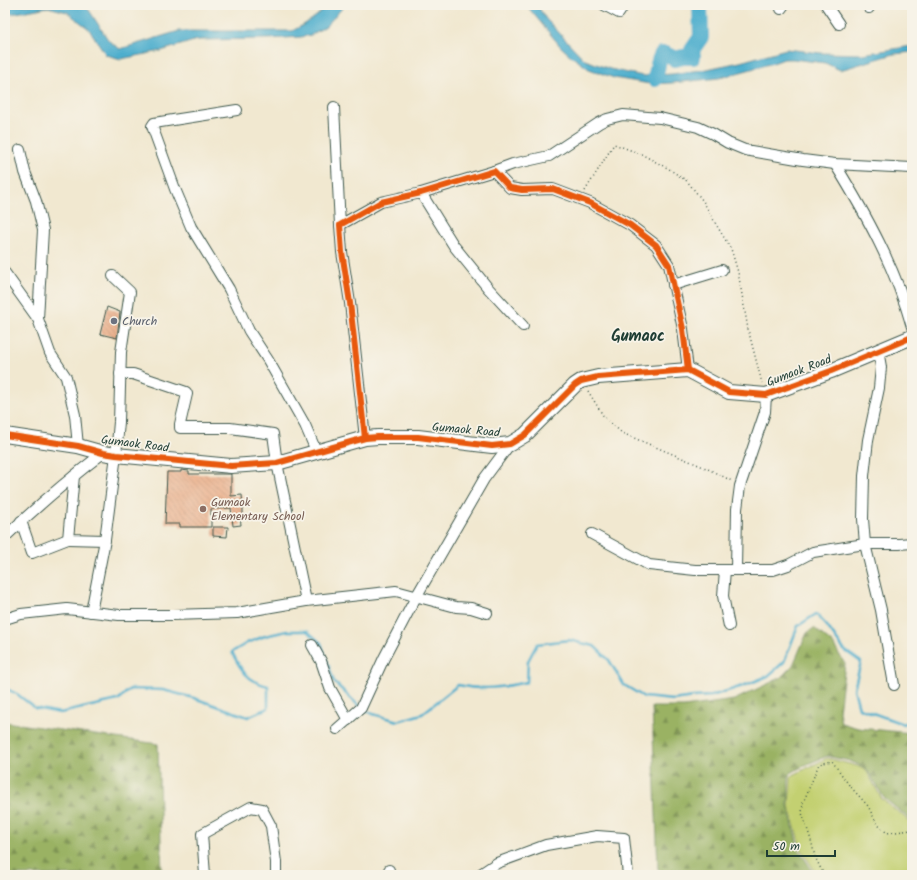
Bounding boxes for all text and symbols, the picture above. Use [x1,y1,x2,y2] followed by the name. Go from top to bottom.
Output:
[122,312,157,331] place label: Church
[109,316,119,326] marker: Church
[611,324,665,349] district label: Gumaoc
[764,350,835,392] street label: Gumaok Road
[431,418,502,443] street label: Gumaok Road
[100,430,171,458] street label: Gumaok Road
[211,493,304,526] place label: Gumaok Elementary School
[198,504,208,514] marker: Gumaok Elementary School
[767,832,835,858] scale bar
[773,837,800,856] text: 50 m

